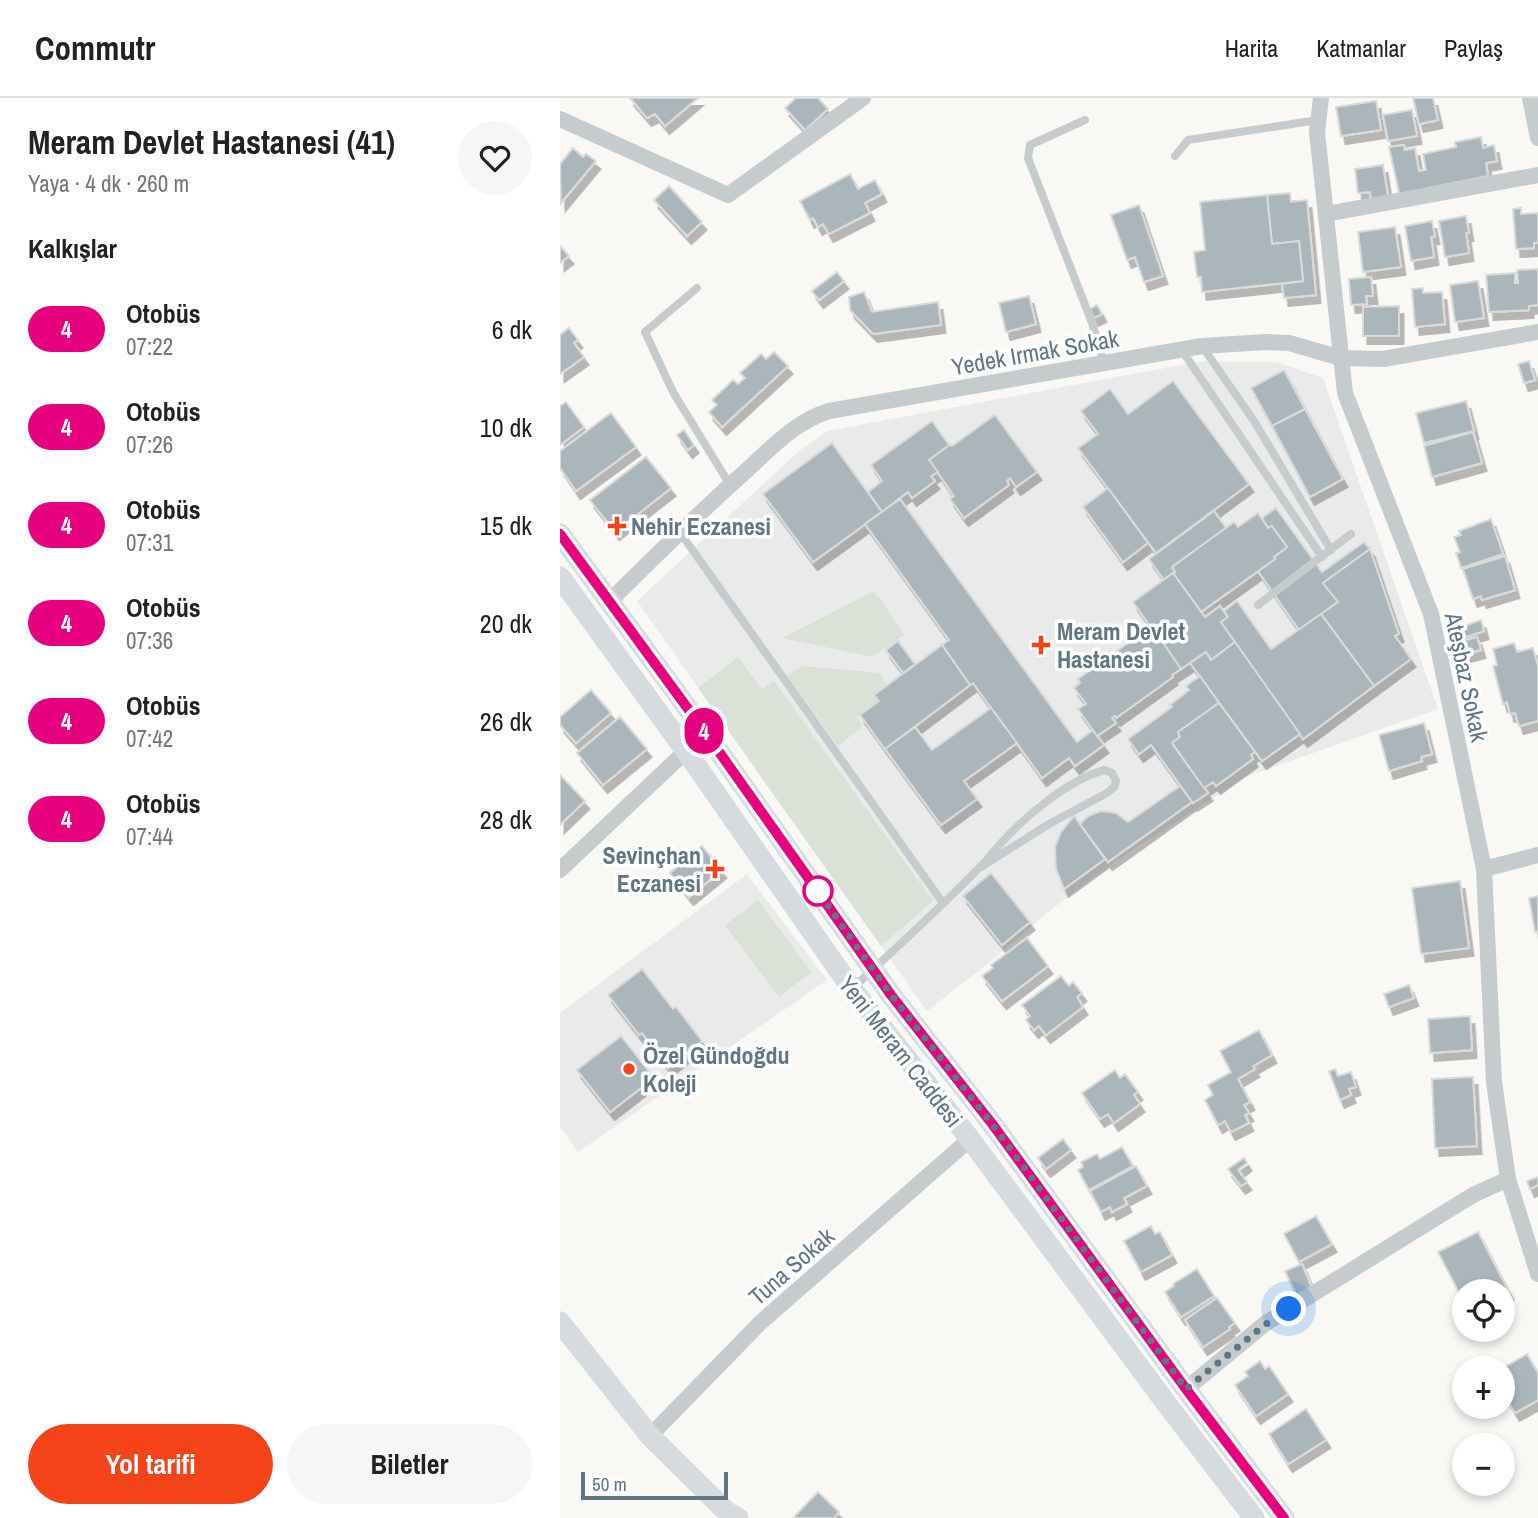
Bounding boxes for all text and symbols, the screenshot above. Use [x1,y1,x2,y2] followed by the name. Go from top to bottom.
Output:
[35,26,155,70] text: Commutr
[1225,32,1278,64] text: Harita
[1316,32,1406,64] text: Katmanlar
[1444,32,1503,64] text: Paylaş
[28,120,395,164] text: Meram Devlet Hastanesi (41)
[458,121,532,195] button: heart
[28,168,189,199] text: Yaya · 4 dk · 260 m
[28,231,117,266] text: Kalkışlar
[126,296,201,331] text: Otobüs
[492,312,532,347] text: 6 dk
[61,313,72,345] text: 4
[949,322,1121,382] street label: Yedek Irmak Sokak
[126,331,173,362] text: 07:22
[126,394,201,429] text: Otobüs
[480,410,532,445] text: 10 dk
[61,411,72,443] text: 4
[126,429,173,460] text: 07:26
[126,492,201,527] text: Otobüs
[480,508,532,543] text: 15 dk
[61,509,72,541] text: 4
[631,510,771,542] place label: Nehir Eczanesi
[609,518,625,534] marker: Nehir Eczanesi
[126,527,173,558] text: 07:31
[126,590,201,625] text: Otobüs
[480,606,532,641] text: 20 dk
[61,607,72,639] text: 4
[1437,608,1496,745] street label: Ateşbaz Sokak
[1057,615,1185,675] place label: Meram Devlet Hastanesi
[126,625,173,656] text: 07:36
[1031,635,1051,655] marker: Meram Devlet Hastanesi
[126,688,201,723] text: Otobüs
[480,704,532,739] text: 26 dk
[61,705,72,737] text: 4
[681,708,727,754] line badge: 4
[699,715,709,747] text: 4
[126,723,173,754] text: 07:42
[126,786,201,821] text: Otobüs
[480,802,532,837] text: 28 dk
[61,803,72,835] text: 4
[126,821,173,852] text: 07:44
[603,839,701,899] place label: Sevinçhan Eczanesi
[707,861,723,877] marker: Sevinçhan Eczanesi
[803,876,833,906] unlabelled marker
[832,968,970,1134] street label: Yeni Meram Caddesi
[643,1039,790,1099] place label: Özel Gündoğdu Koleji
[621,1061,637,1077] marker: Özel Gündoğdu Koleji
[742,1220,841,1312] street label: Tuna Sokak
[1452,1279,1515,1496] map controls
[1452,1279,1515,1342] button: locate
[1271,1291,1306,1326] your location
[1452,1356,1515,1419] button: +
[28,1424,273,1504] button: Yol tarifi
[287,1424,532,1504] button: Biletler
[1452,1433,1515,1496] button: −
[581,1469,728,1501] scale bar
[592,1471,627,1497] text: 50 m

